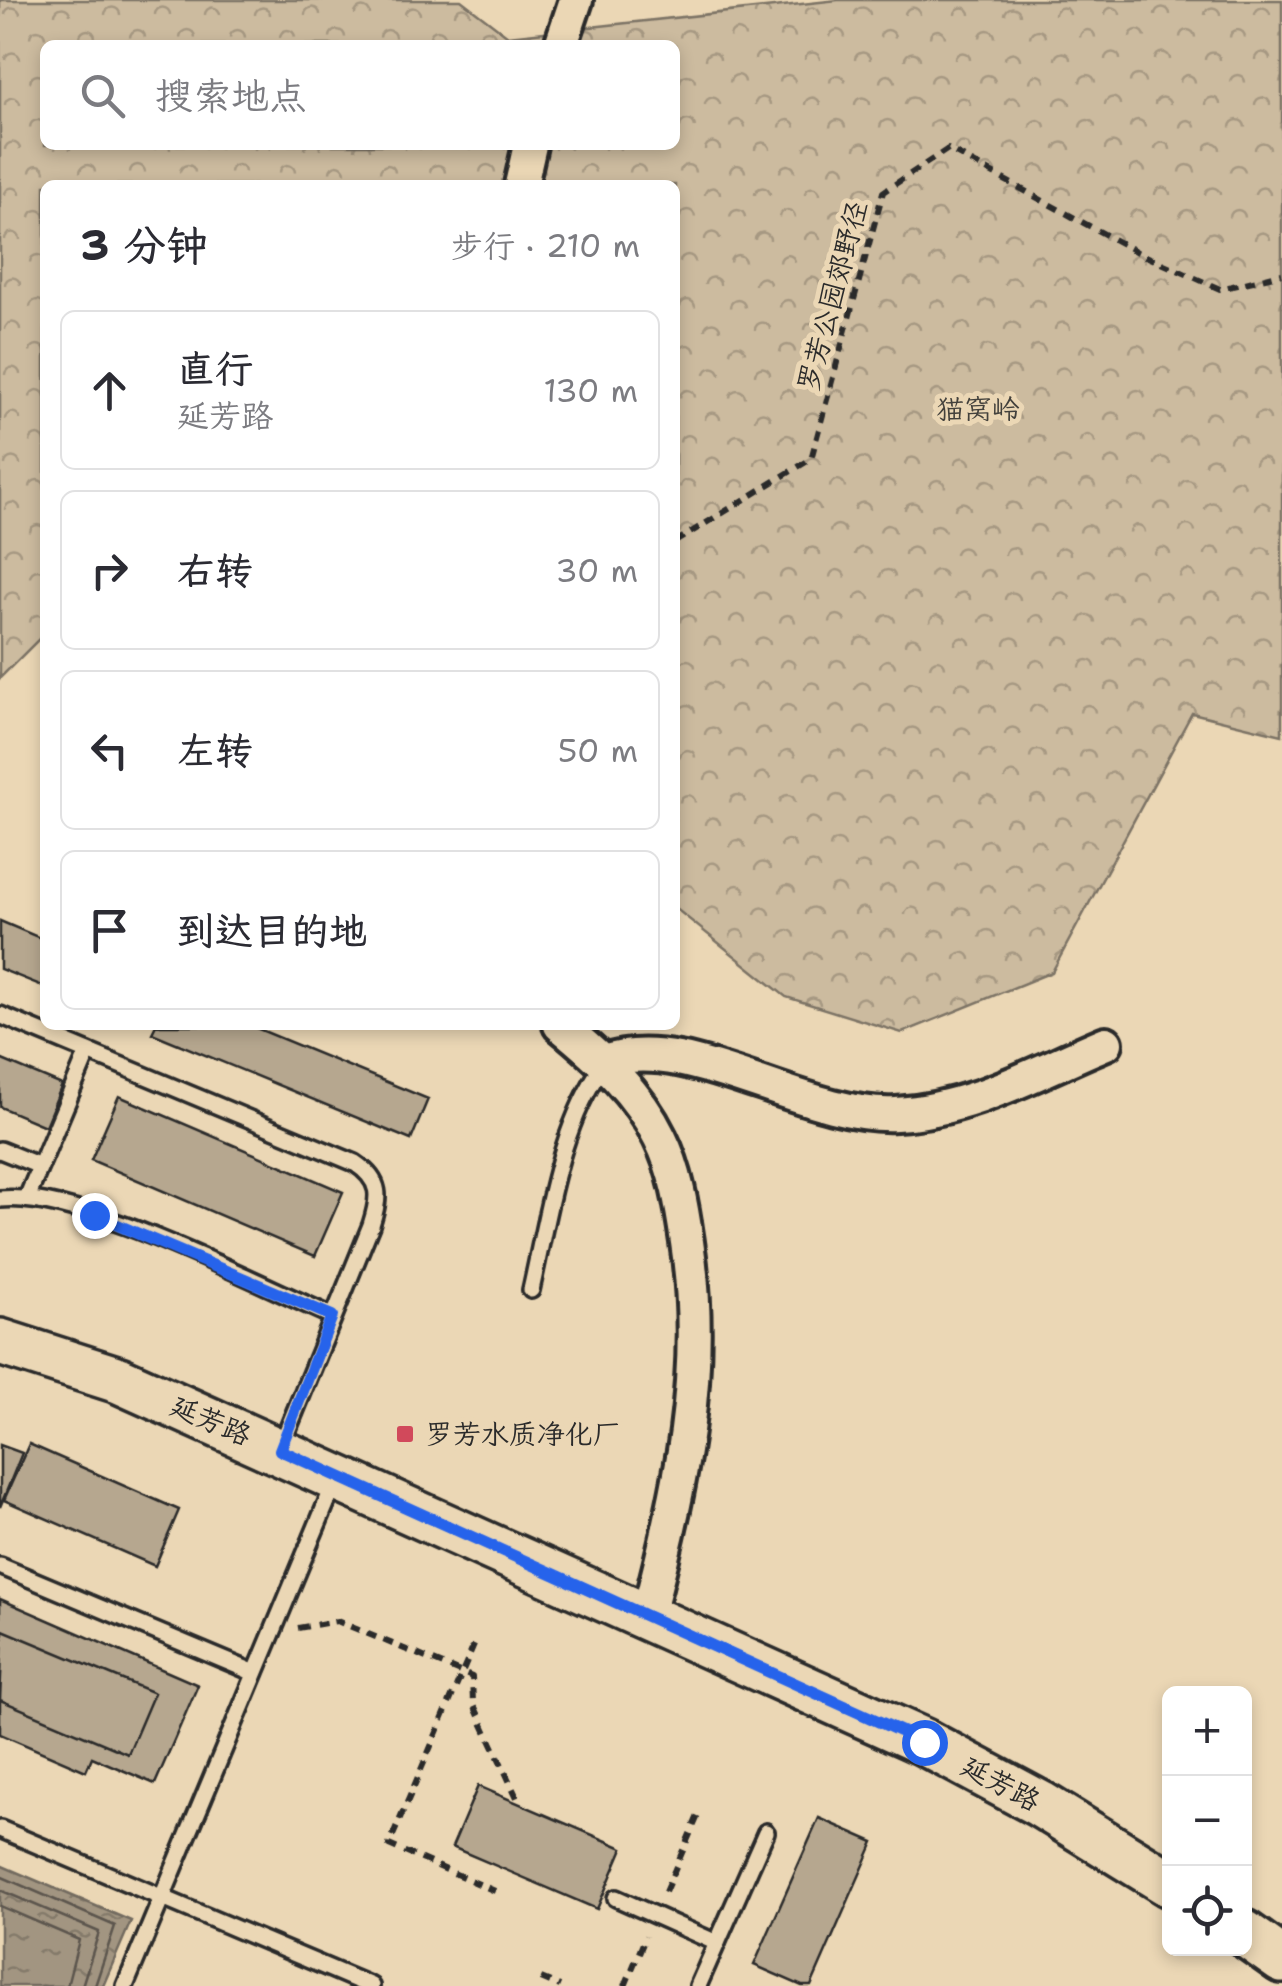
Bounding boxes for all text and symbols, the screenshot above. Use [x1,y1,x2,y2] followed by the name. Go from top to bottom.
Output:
[40,40,680,150] search box
[75,68,130,123] icon: search
[155,70,307,121] text: 搜索地点
[788,196,876,396] street label: 罗芳公园郊野径
[80,217,208,273] text: 3 分钟
[451,224,640,267] text: 步行 · 210 m
[177,343,253,394] text: 直行
[82,363,137,418] icon: ahead
[543,369,638,412] text: 130 m
[936,390,1020,428] park label: 猫窝岭
[177,394,273,437] text: 延芳路
[82,543,137,598] icon: right
[177,545,253,596] text: 右转
[555,549,638,592] text: 30 m
[82,723,137,778] icon: left
[177,725,253,776] text: 左转
[558,729,638,772] text: 50 m
[82,903,137,958] icon: arrive
[177,905,367,956] text: 到达目的地
[72,1193,118,1239] route end
[165,1386,257,1454] street label: 延芳路
[425,1415,621,1453] place label: 罗芳水质净化厂
[394,1423,416,1445] marker: 罗芳水质净化厂
[1162,1686,1252,1956] map controls
[1162,1686,1252,1776] button: +
[902,1720,948,1766] route start
[955,1747,1047,1819] street label: 延芳路
[1162,1776,1252,1866] button: −
[1162,1866,1252,1956] button: locate

